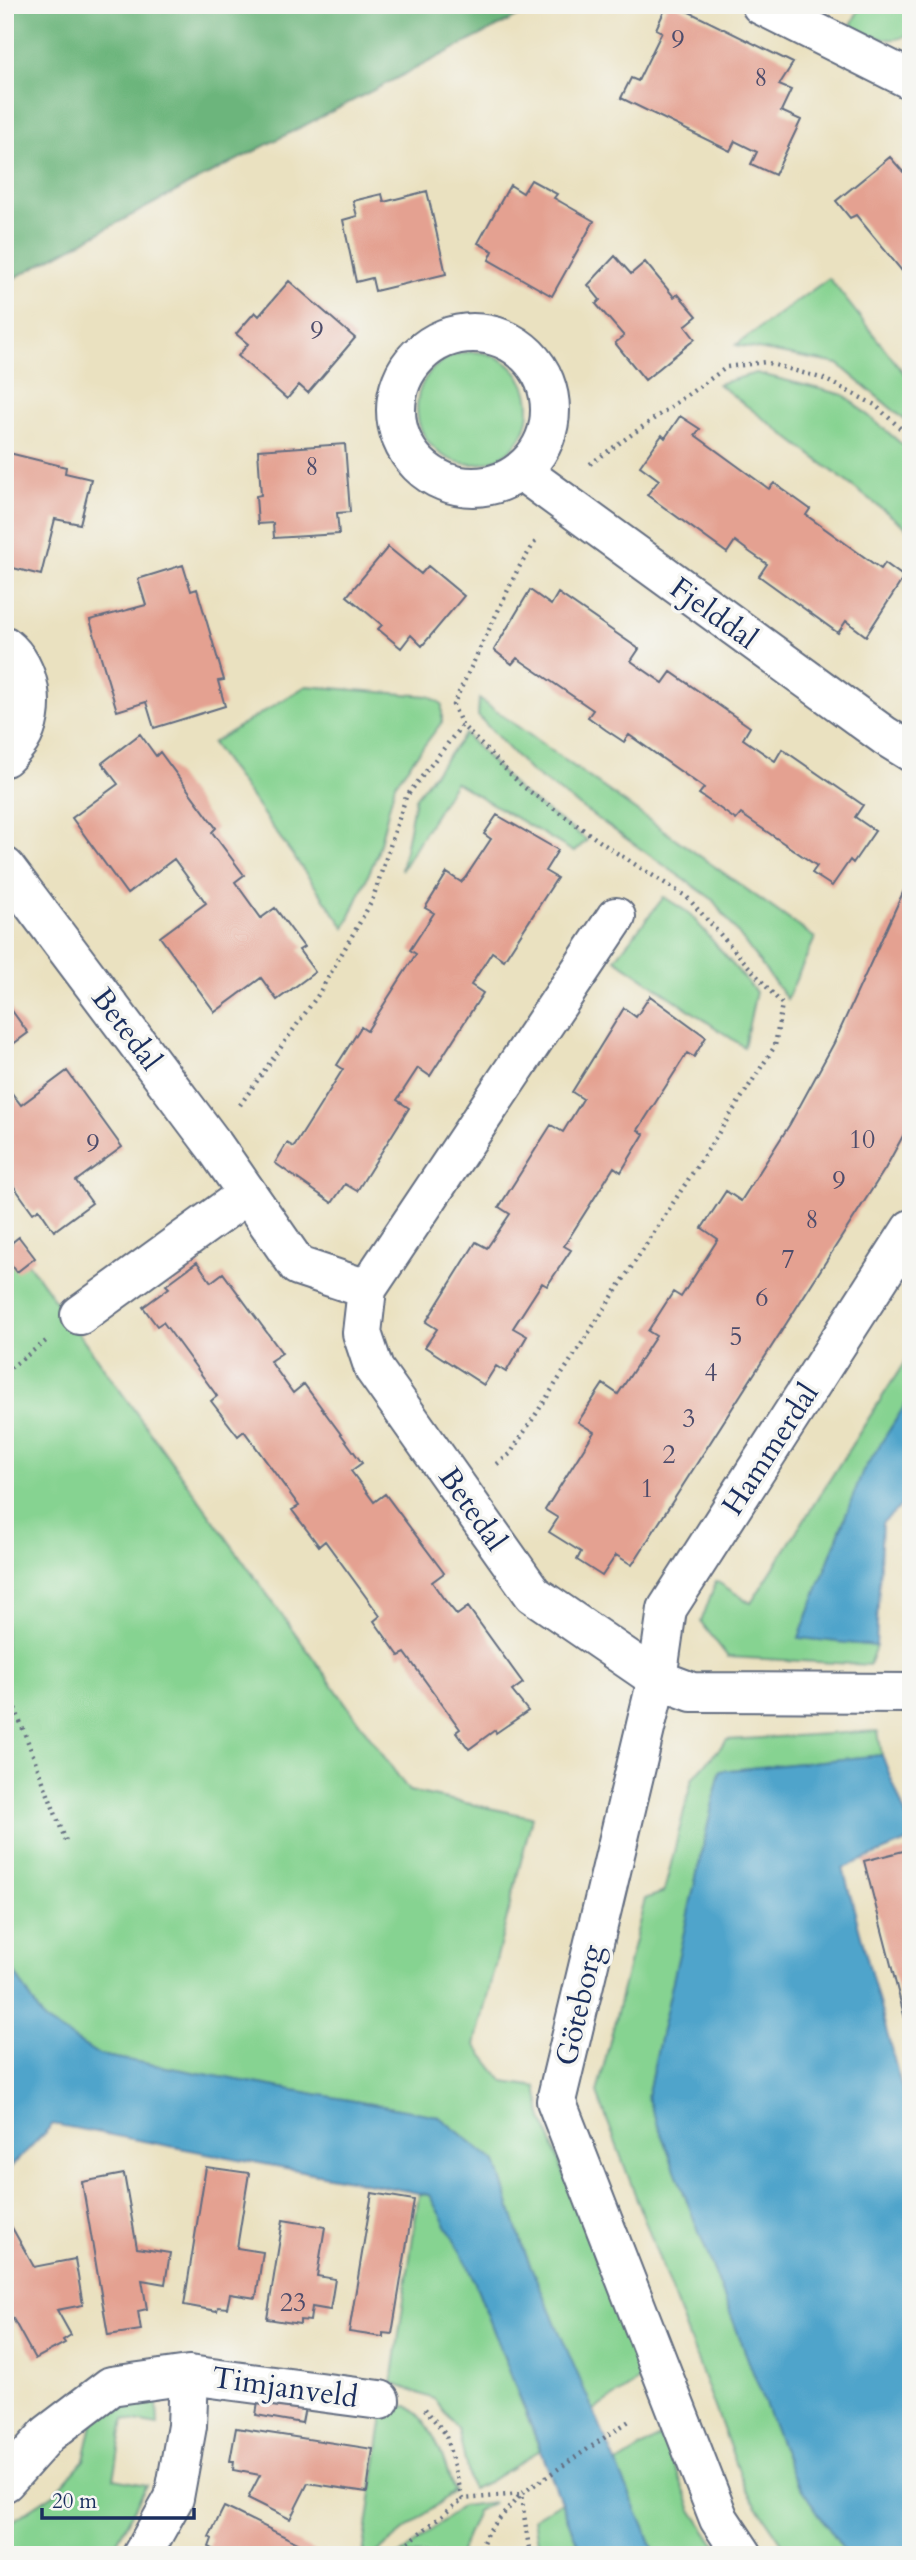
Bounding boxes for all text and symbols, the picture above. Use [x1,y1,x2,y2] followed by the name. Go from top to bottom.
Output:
[671,22,685,57] house number: 9
[754,60,768,95] house number: 8
[310,313,324,348] house number: 9
[305,449,319,484] house number: 8
[661,568,766,659] street label: Fjelddal
[82,980,171,1079] street label: Betedal
[849,1122,875,1157] house number: 10
[86,1126,100,1161] house number: 9
[832,1163,846,1198] house number: 9
[805,1202,819,1237] house number: 8
[781,1242,795,1277] house number: 7
[755,1280,769,1315] house number: 6
[729,1319,743,1354] house number: 5
[704,1355,718,1390] house number: 4
[712,1375,829,1523] street label: Hammerdal
[682,1401,696,1436] house number: 3
[662,1437,676,1472] house number: 2
[429,1459,516,1560] street label: Betedal
[640,1471,654,1506] house number: 1
[546,1940,613,2070] street label: Göteborg
[280,2285,306,2320] house number: 23
[209,2357,360,2418] street label: Timjanveld
[42,2476,194,2520] scale bar
[52,2487,97,2516] text: 20 m

